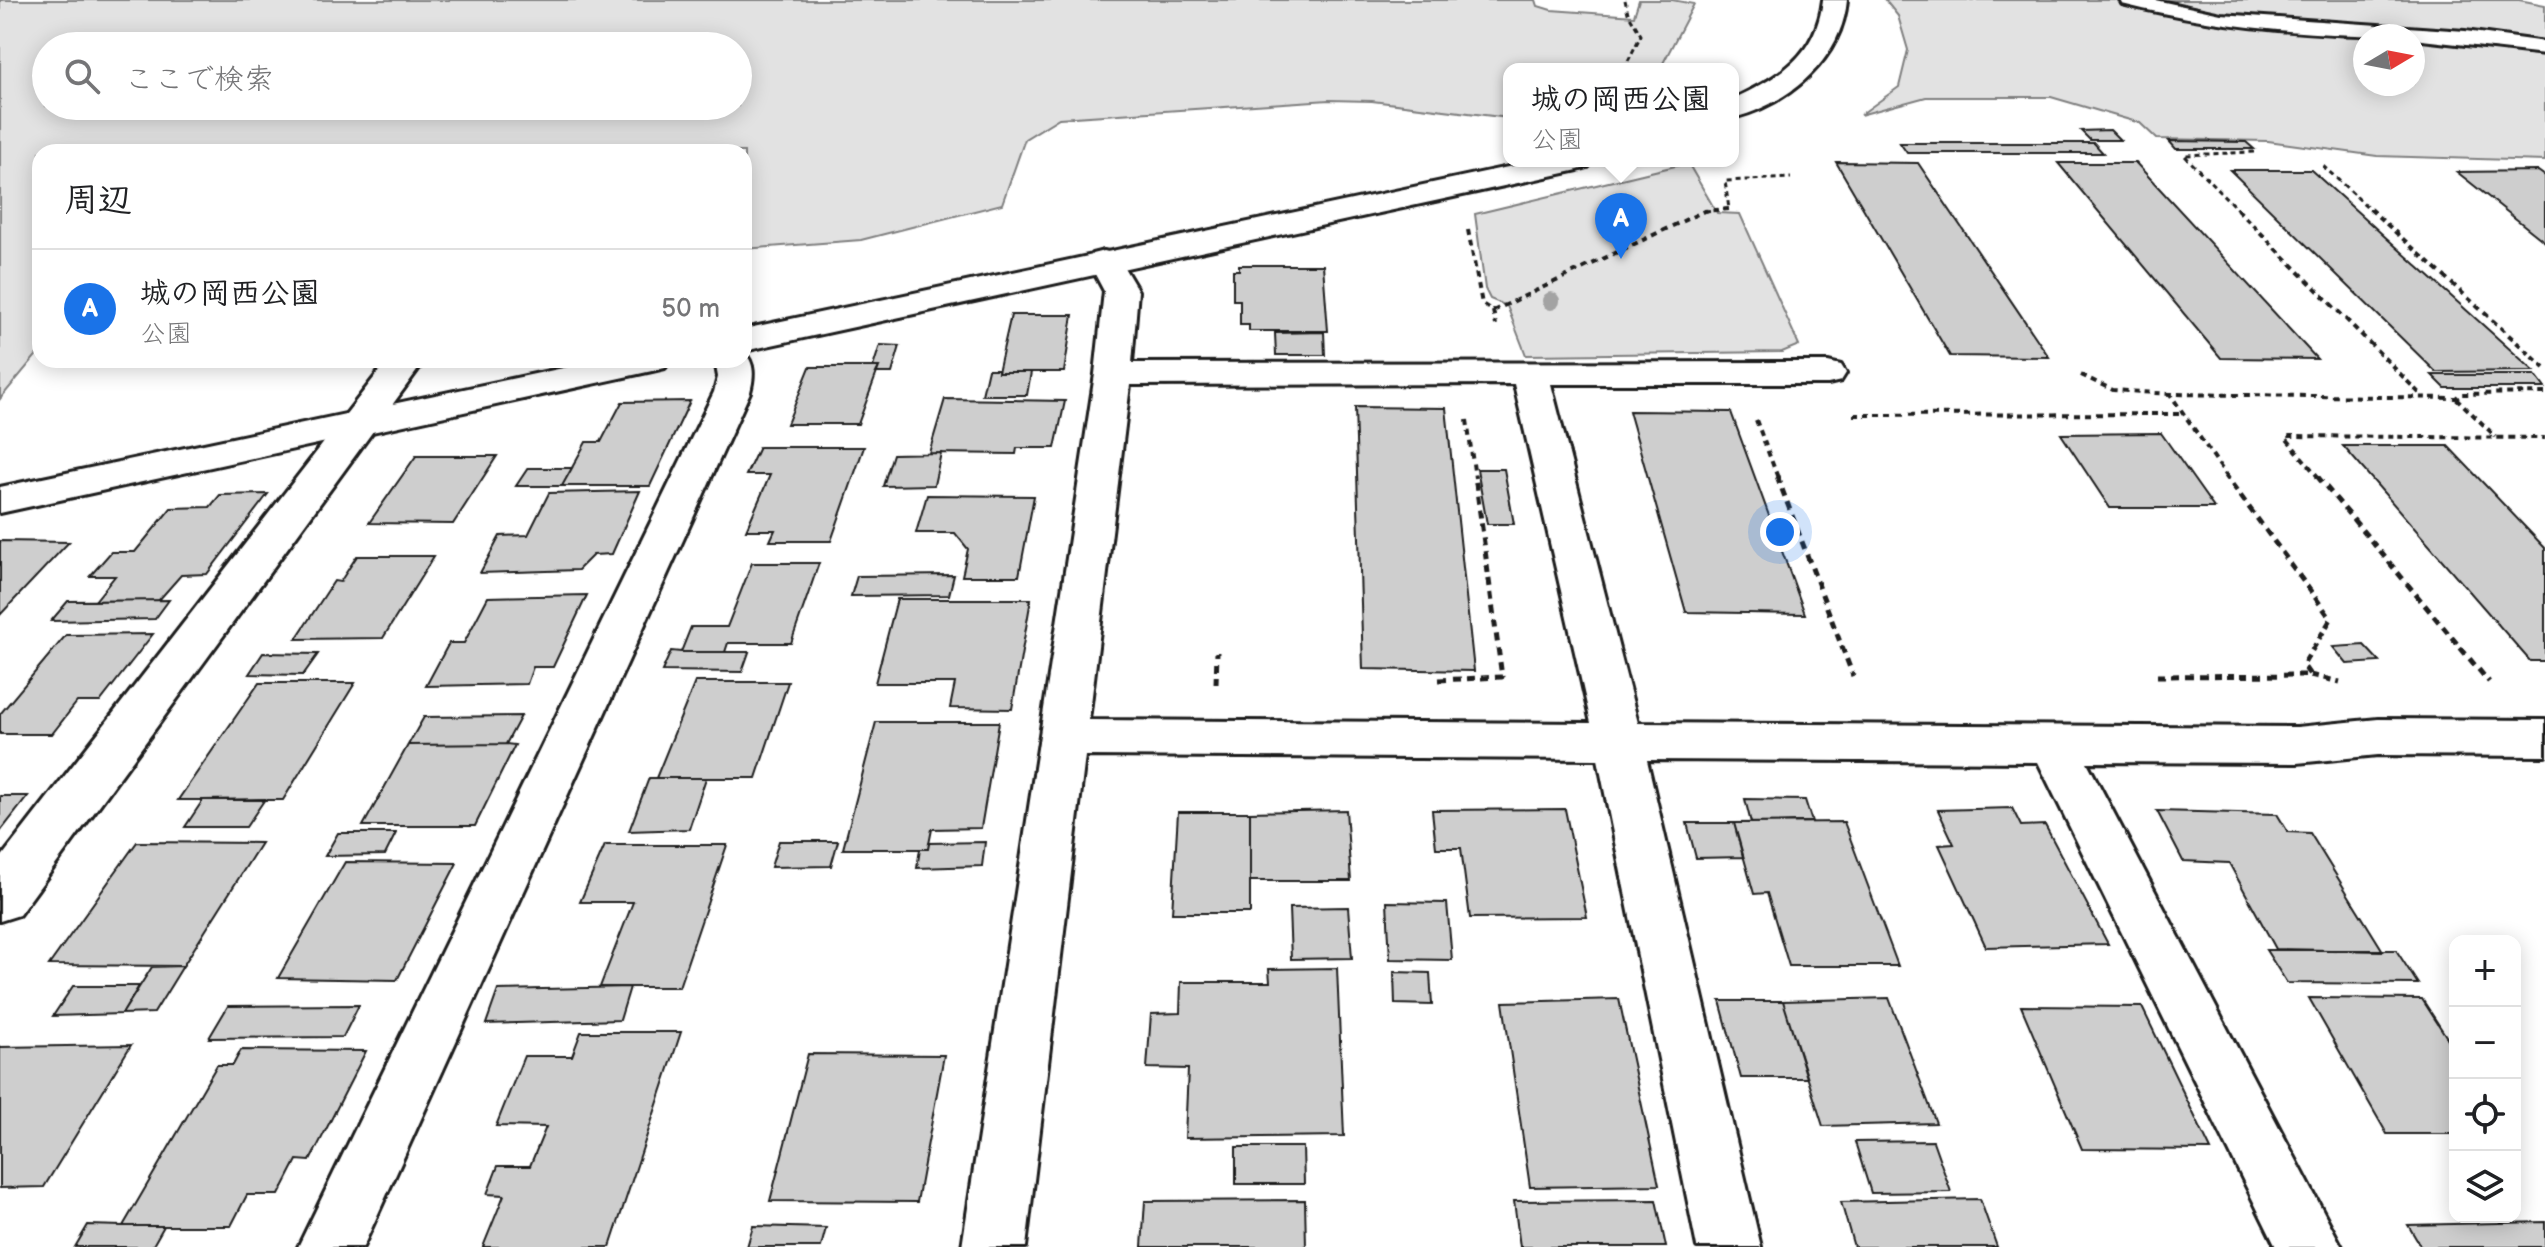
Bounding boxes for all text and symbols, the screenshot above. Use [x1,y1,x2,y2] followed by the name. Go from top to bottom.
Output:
[2353,24,2425,96] north arrow
[32,32,752,120] search box
[60,54,104,98] icon: search
[124,62,274,98] text: ここで検索
[1503,63,1739,167] popup
[1531,82,1711,118] text: 城の岡西公園
[1531,125,1583,156] text: 公園
[64,180,132,221] text: 周辺
[1595,193,1647,259] pin: A
[140,276,320,312] text: 城の岡西公園
[82,294,98,325] text: A
[661,294,720,325] text: 50 m
[140,319,192,350] text: 公園
[1760,512,1800,552] your location
[2449,935,2521,1223] map controls
[2449,935,2521,1007] button: +
[2449,1007,2521,1079] button: −
[2449,1079,2521,1151] button: locate
[2449,1151,2521,1223] button: layers

